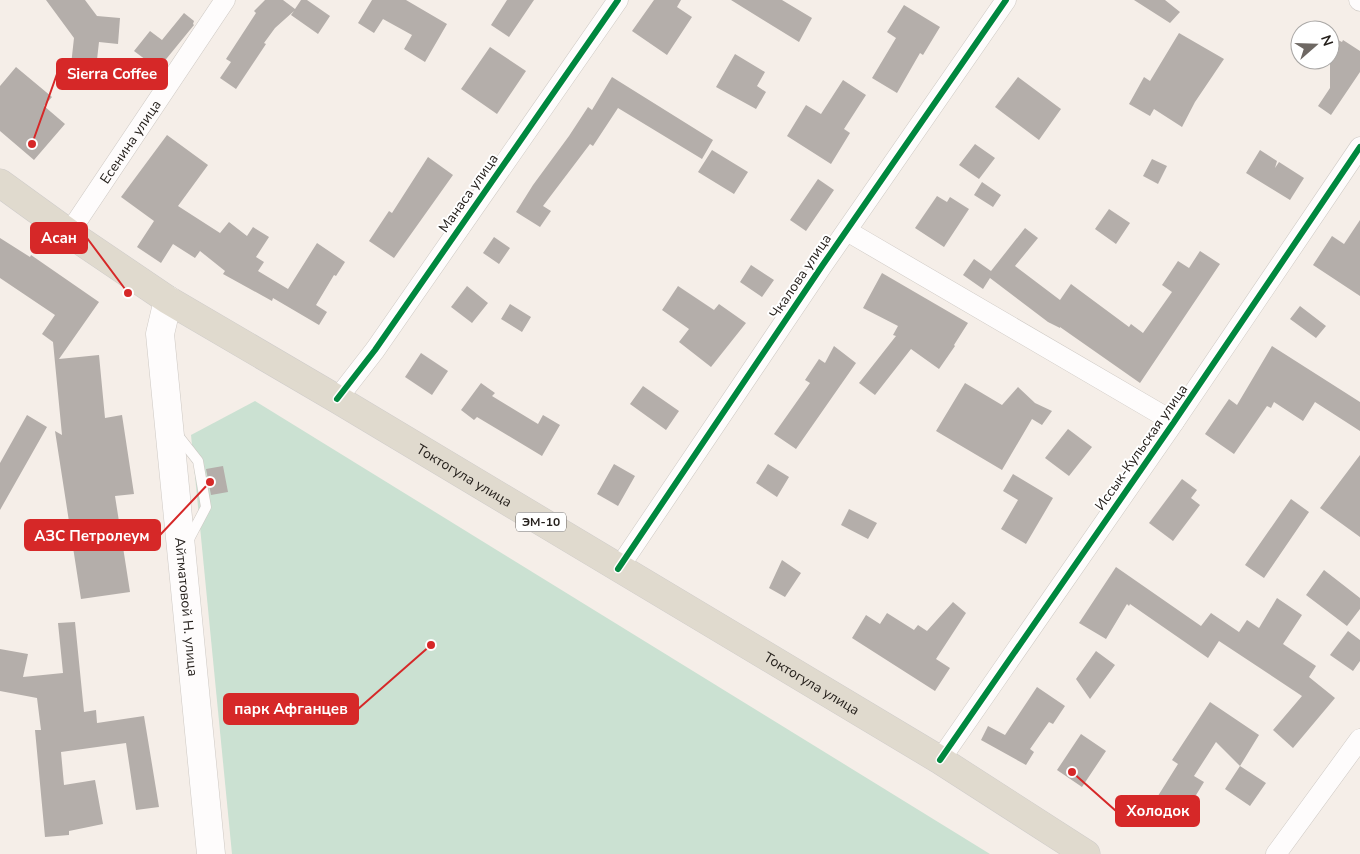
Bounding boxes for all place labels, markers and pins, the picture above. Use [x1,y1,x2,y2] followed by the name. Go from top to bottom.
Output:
[57,59,167,89] callout: Sierra Coffee
[31,223,87,253] callout: Асан
[25,520,160,550] callout: АЗС Петролеум
[224,694,358,724] callout: парк Афганцев
[1116,796,1199,826] callout: Холодок

